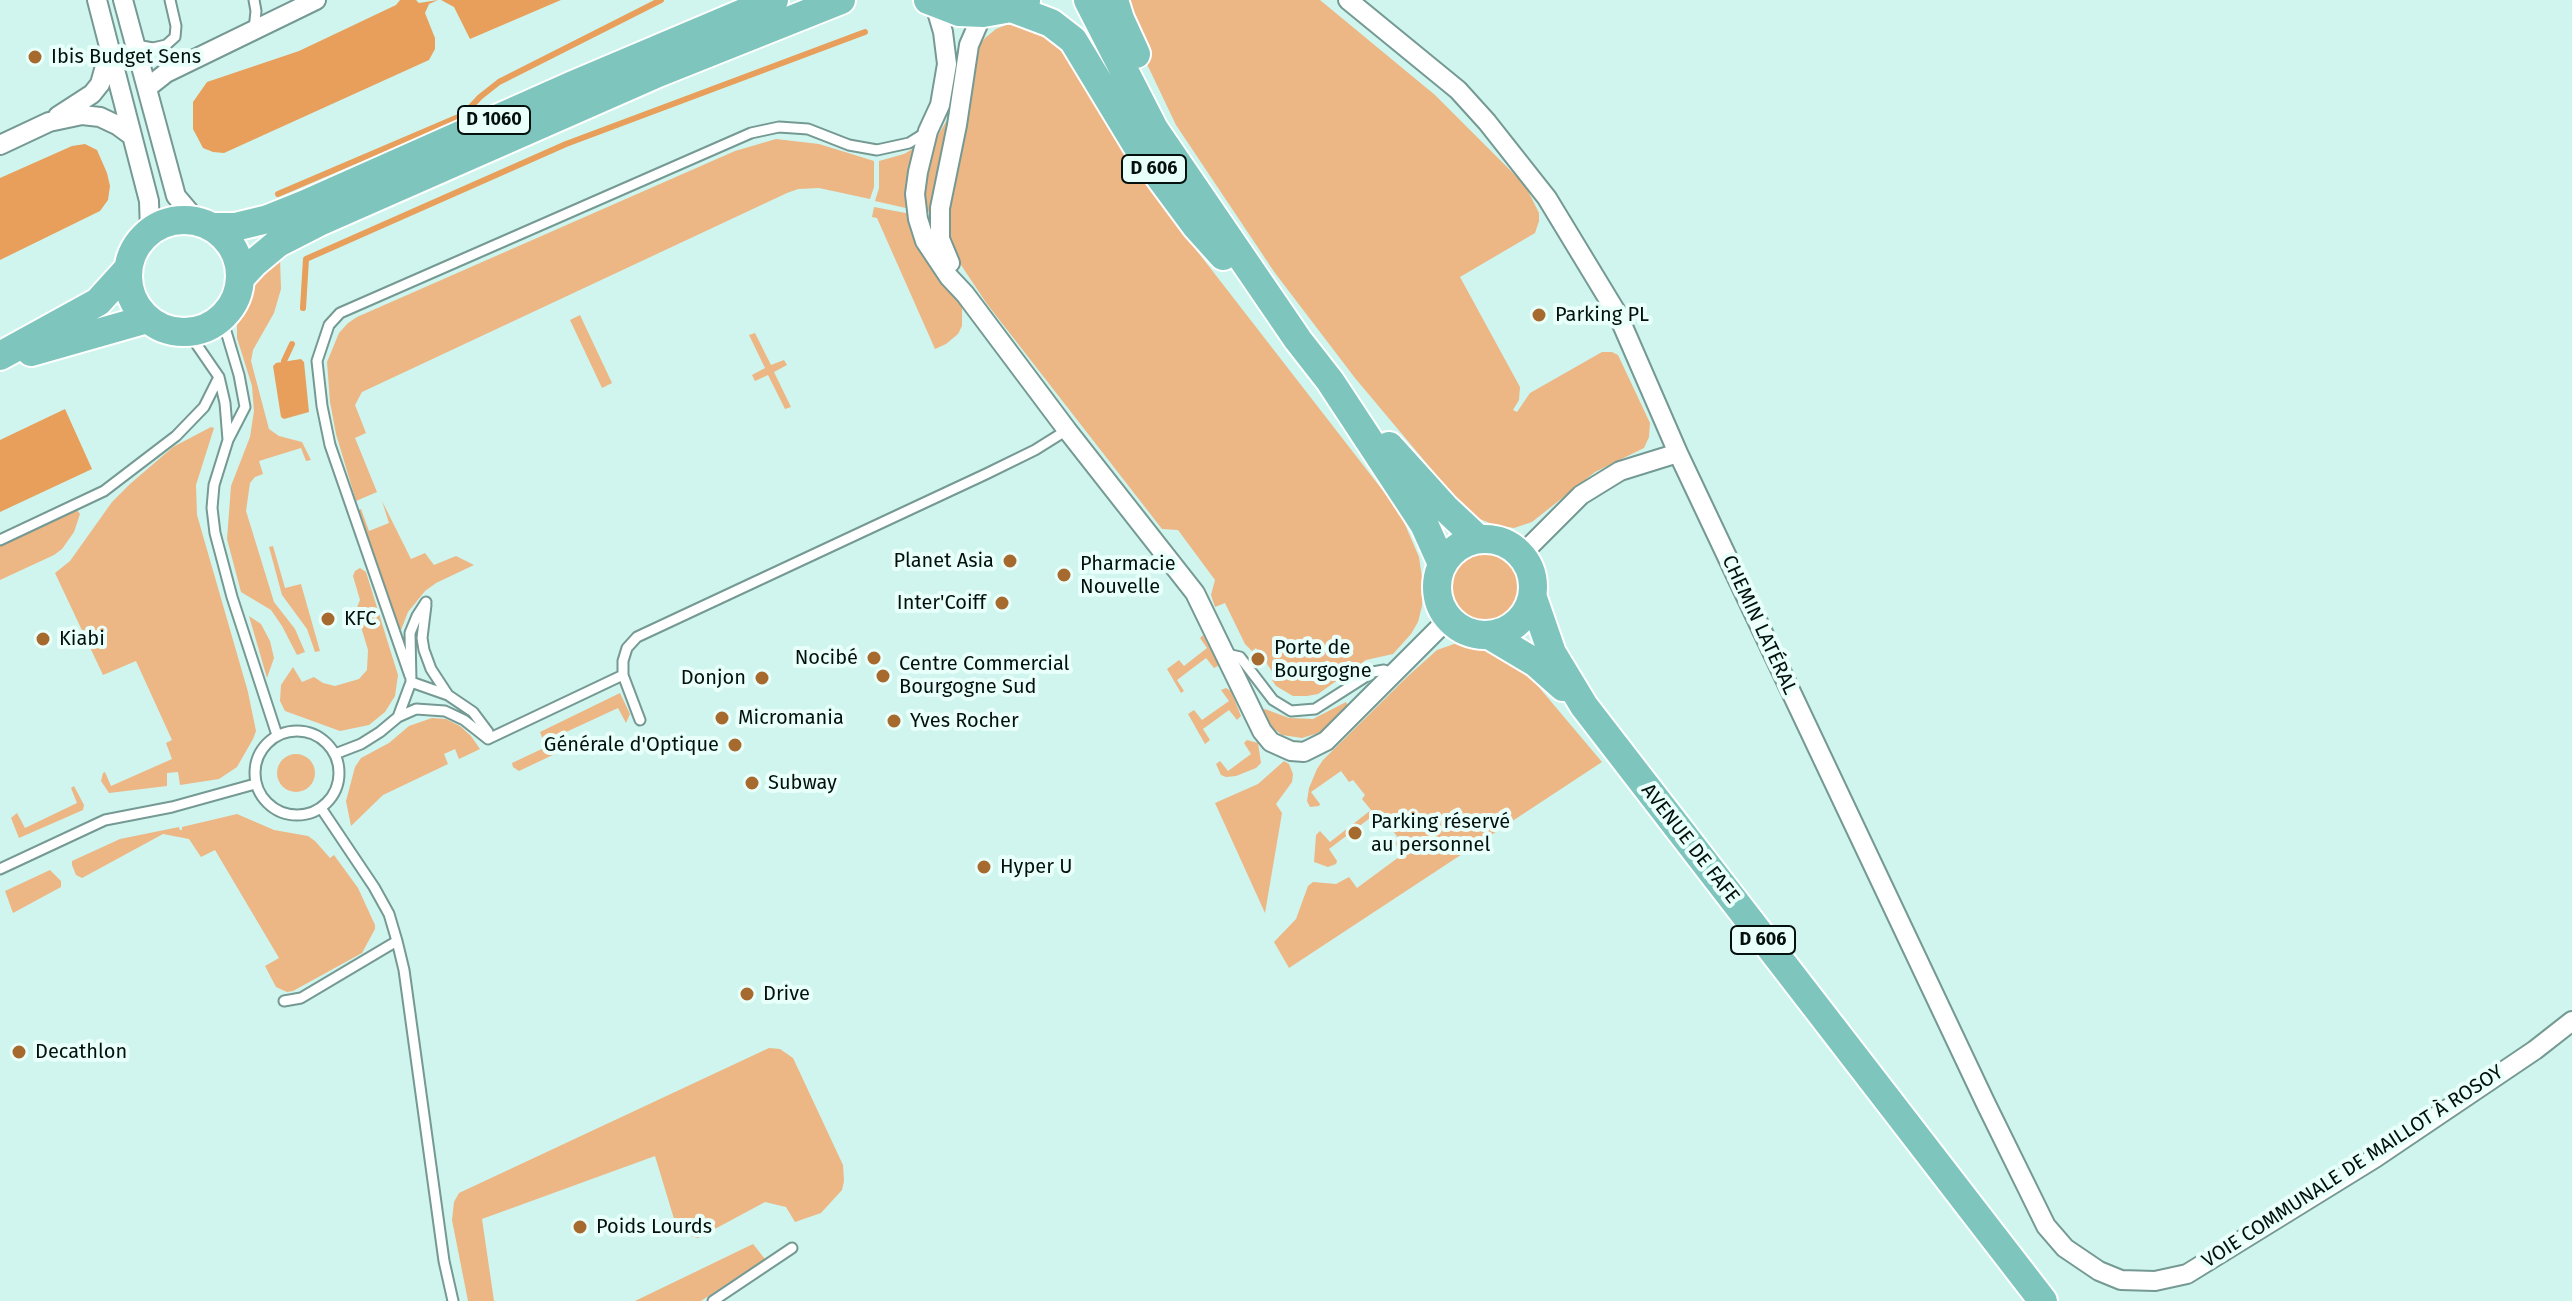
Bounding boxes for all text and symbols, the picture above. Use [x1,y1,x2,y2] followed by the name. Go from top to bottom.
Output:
[51,45,201,69] place label: Ibis Budget Sens
[26,48,44,66] marker: Ibis Budget Sens
[458,106,530,134] road number: D 1060
[1122,155,1186,183] road number: D 606
[1555,303,1649,327] place label: Parking PL
[1530,306,1548,324] marker: Parking PL
[893,549,994,573] place label: Planet Asia
[1001,552,1019,570] marker: Planet Asia
[1080,552,1176,599] place label: Pharmacie Nouvelle
[1716,552,1802,698] street label: CHEMIN LATÉRAL
[1055,566,1073,584] marker: Pharmacie Nouvelle
[897,591,986,615] place label: Inter'Coiff
[993,594,1011,612] marker: Inter'Coiff
[344,607,376,631] place label: KFC
[319,610,337,628] marker: KFC
[59,627,105,651] place label: Kiabi
[34,630,52,648] marker: Kiabi
[1274,636,1372,683] place label: Porte de Bourgogne
[795,646,858,670] place label: Nocibé
[865,649,883,667] marker: Nocibé
[1249,650,1267,668] marker: Porte de Bourgogne
[899,652,1069,699] place label: Centre Commercial Bourgogne Sud
[681,666,746,690] place label: Donjon
[874,667,892,685] marker: Centre Commercial Bourgogne Sud
[753,669,771,687] marker: Donjon
[738,706,844,730] place label: Micromania
[713,709,731,727] marker: Micromania
[910,709,1019,733] place label: Yves Rocher
[885,712,903,730] marker: Yves Rocher
[544,733,719,757] place label: Générale d'Optique
[726,736,744,754] marker: Générale d'Optique
[768,771,837,795] place label: Subway
[743,774,761,792] marker: Subway
[1636,779,1744,909] street label: AVENUE DE FAFE
[1371,810,1510,857] place label: Parking réservé au personnel
[1346,824,1364,842] marker: Parking réservé au personnel
[1000,855,1072,879] place label: Hyper U
[975,858,993,876] marker: Hyper U
[1731,926,1795,954] road number: D 606
[763,982,810,1006] place label: Drive
[738,985,756,1003] marker: Drive
[35,1040,127,1064] place label: Decathlon
[10,1043,28,1061] marker: Decathlon
[2198,1061,2508,1273] street label: VOIE COMMUNALE DE MAILLOT À ROSOY
[596,1215,712,1239] place label: Poids Lourds
[571,1218,589,1236] marker: Poids Lourds

